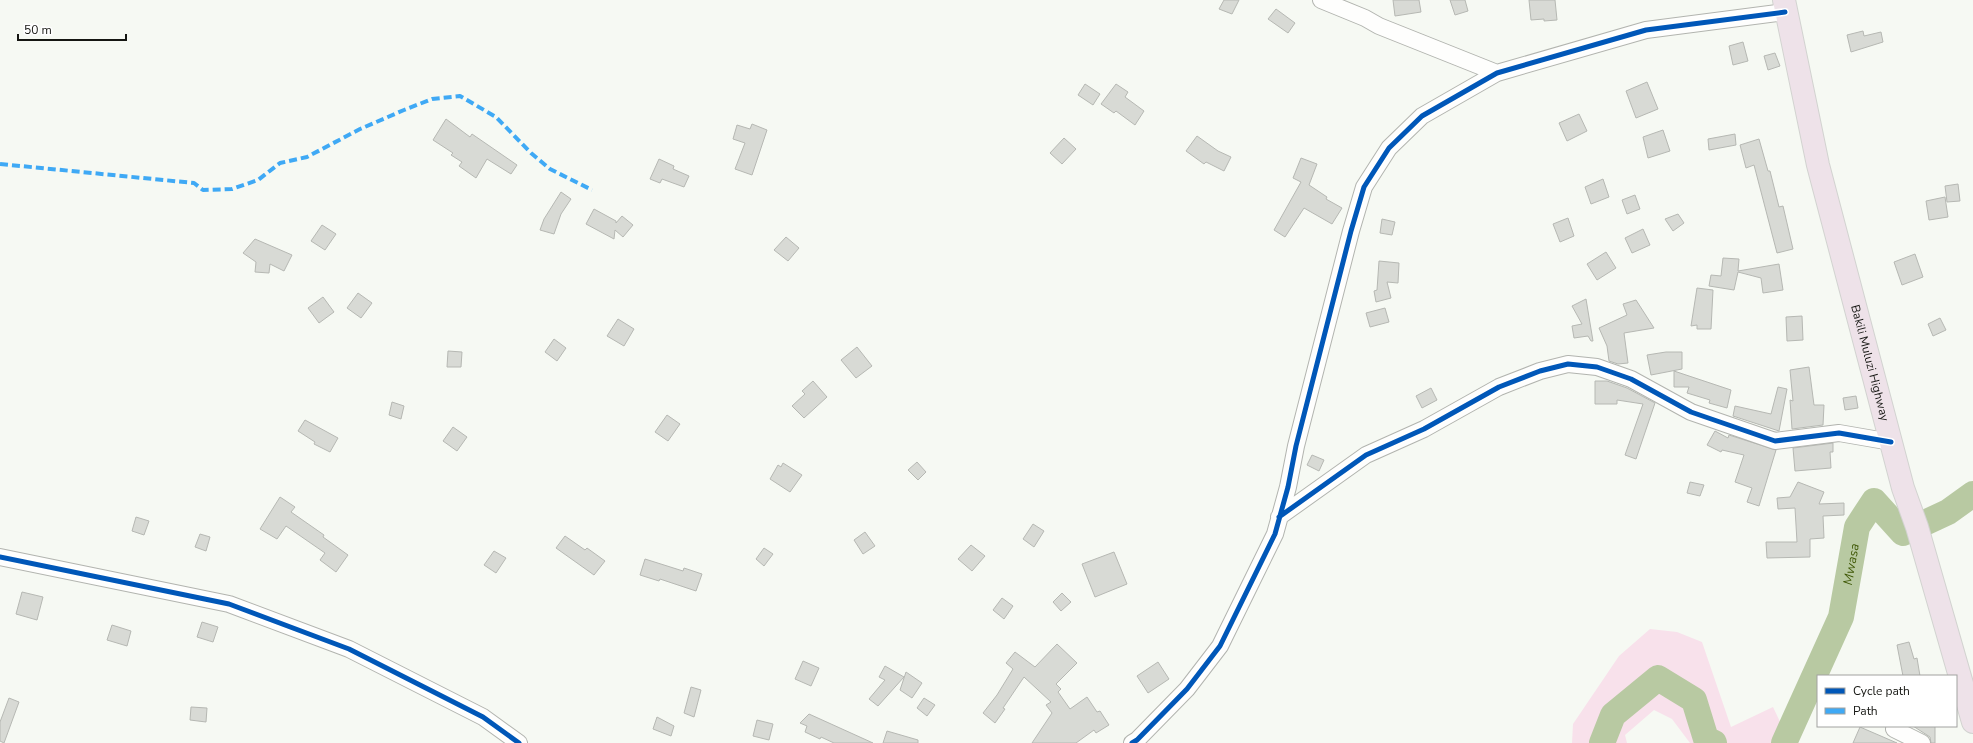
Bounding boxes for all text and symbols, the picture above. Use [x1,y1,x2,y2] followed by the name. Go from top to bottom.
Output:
[18,16,126,42] scale bar
[24,22,52,38] text: 50 m
[1847,303,1893,424] street label: Bakili Muluzi Highway
[1839,542,1864,587] water label: Mwasa
[1817,675,1957,727] legend
[1853,683,1910,699] text: Cycle path
[1853,703,1878,719] text: Path

